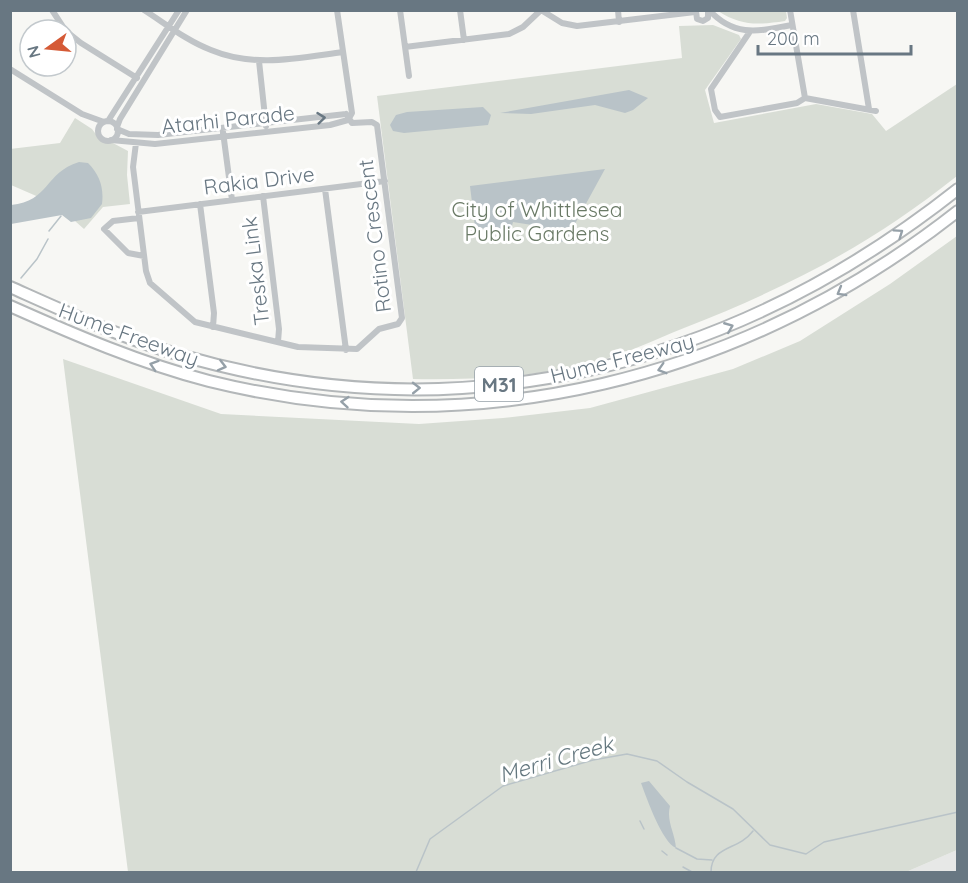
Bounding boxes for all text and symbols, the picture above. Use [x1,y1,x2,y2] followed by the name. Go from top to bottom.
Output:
[18,18,78,78] north arrow
[758,18,911,56] scale bar
[767,27,820,50] text: 200 m
[22,44,45,60] text: N
[160,99,296,139] street label: Atarhi Parade
[316,112,325,125] one-way arrow
[352,158,396,314] street label: Rotino Crescent
[202,160,316,200] street label: Rakia Drive
[452,196,622,246] park label: City of Whittlesea Public Gardens
[235,215,275,327] street label: Treska Link
[893,230,904,241] one-way arrow
[836,284,847,296] one-way arrow
[55,297,203,371] street label: Hume Freeway
[722,322,733,334] one-way arrow
[547,328,697,388] street label: Hume Freeway
[217,358,227,371] one-way arrow
[149,359,160,372] one-way arrow
[657,362,668,374] one-way arrow
[475,367,523,401] road number: M31
[411,382,420,395] one-way arrow
[340,396,349,409] one-way arrow
[496,729,618,789] water label: Merri Creek

